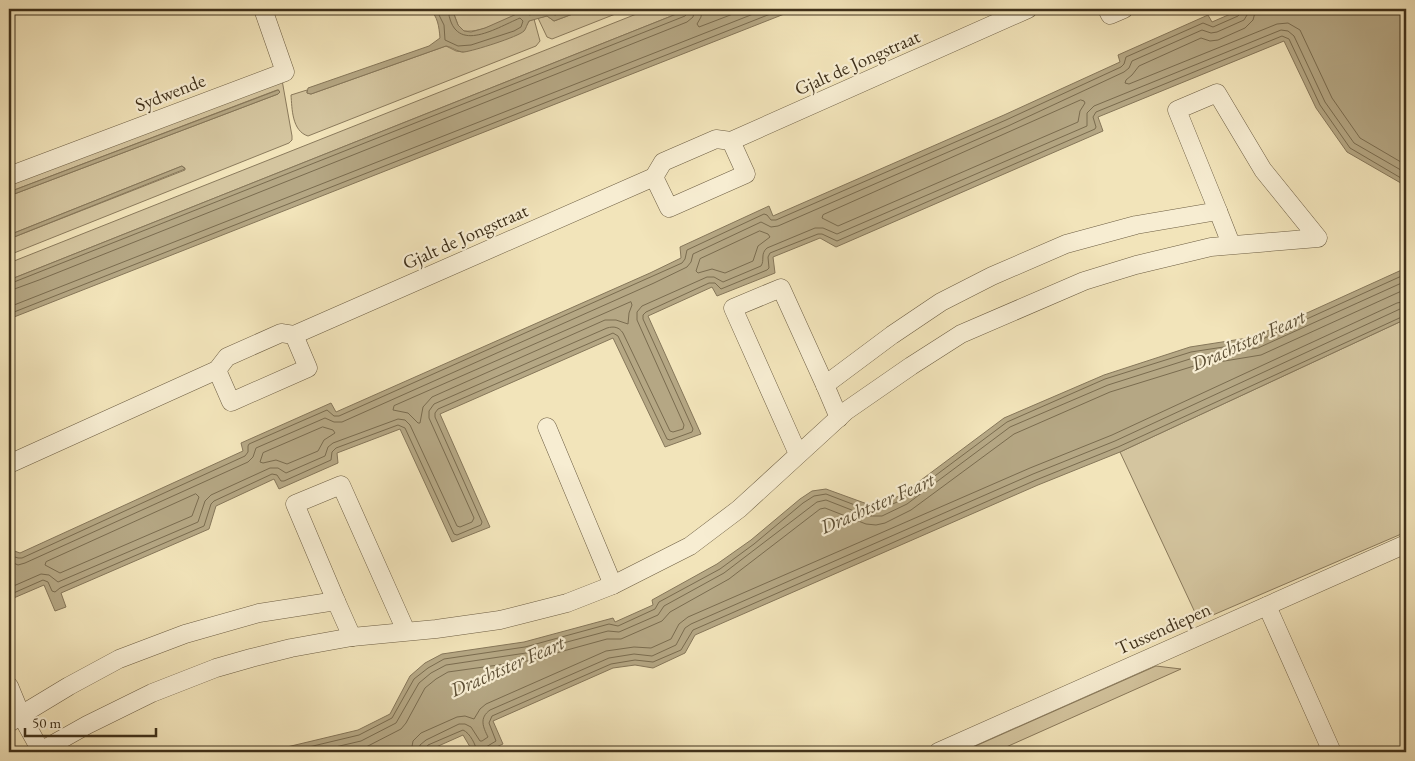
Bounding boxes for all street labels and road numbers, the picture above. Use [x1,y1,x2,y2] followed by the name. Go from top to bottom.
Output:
[791,24,924,101] street label: Gjalt de Jongstraat
[131,68,209,117] street label: Sydwende
[399,198,532,275] street label: Gjalt de Jongstraat
[1112,596,1215,661] street label: Tussendiepen

